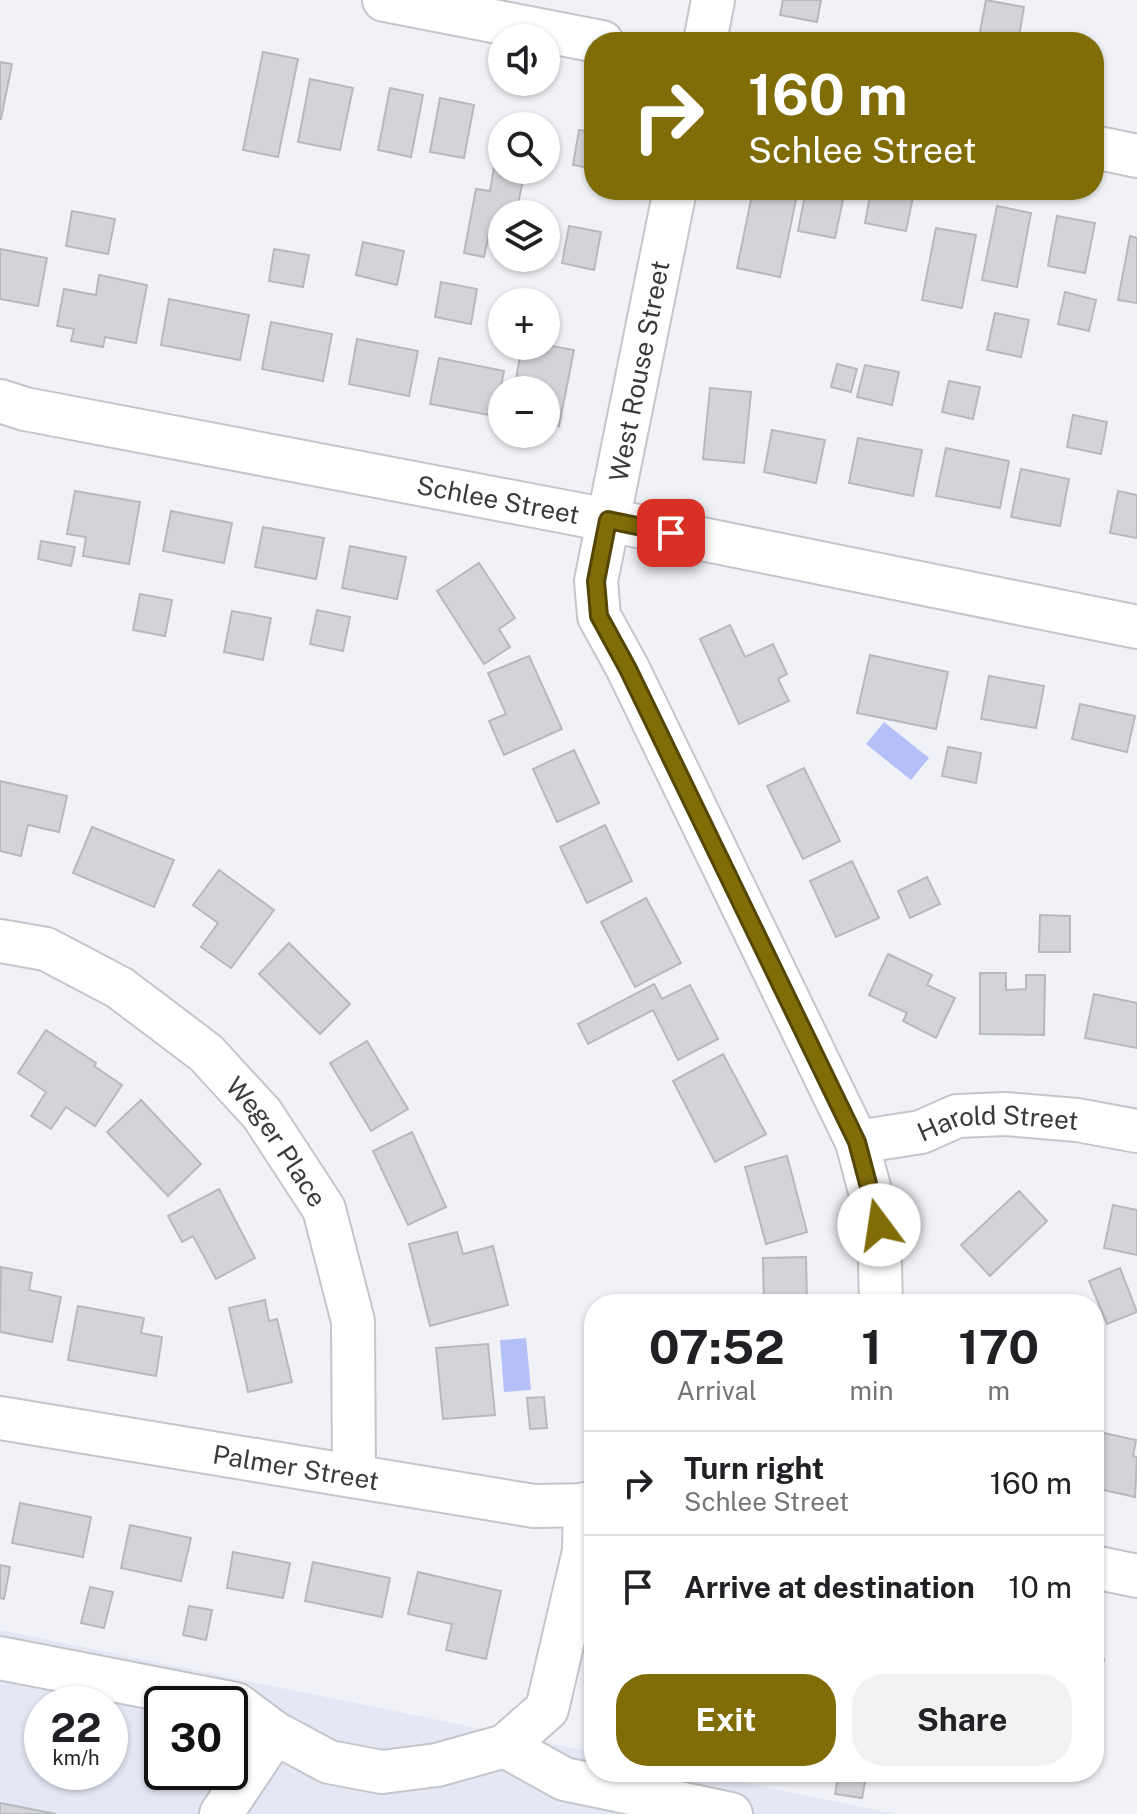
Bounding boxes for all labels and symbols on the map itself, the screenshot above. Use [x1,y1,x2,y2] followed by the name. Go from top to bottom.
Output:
[602,258,676,484] street label: West Rouse Street
[414,468,582,530] street label: Schlee Street
[637,499,705,567] pin
[220,1070,334,1212] street label: Weger Place
[912,1098,1080,1147] street label: Harold Street
[837,1183,921,1267] position arrow
[211,1438,382,1496] street label: Palmer Street
[144,1686,248,1790] speed limit sign: 30

